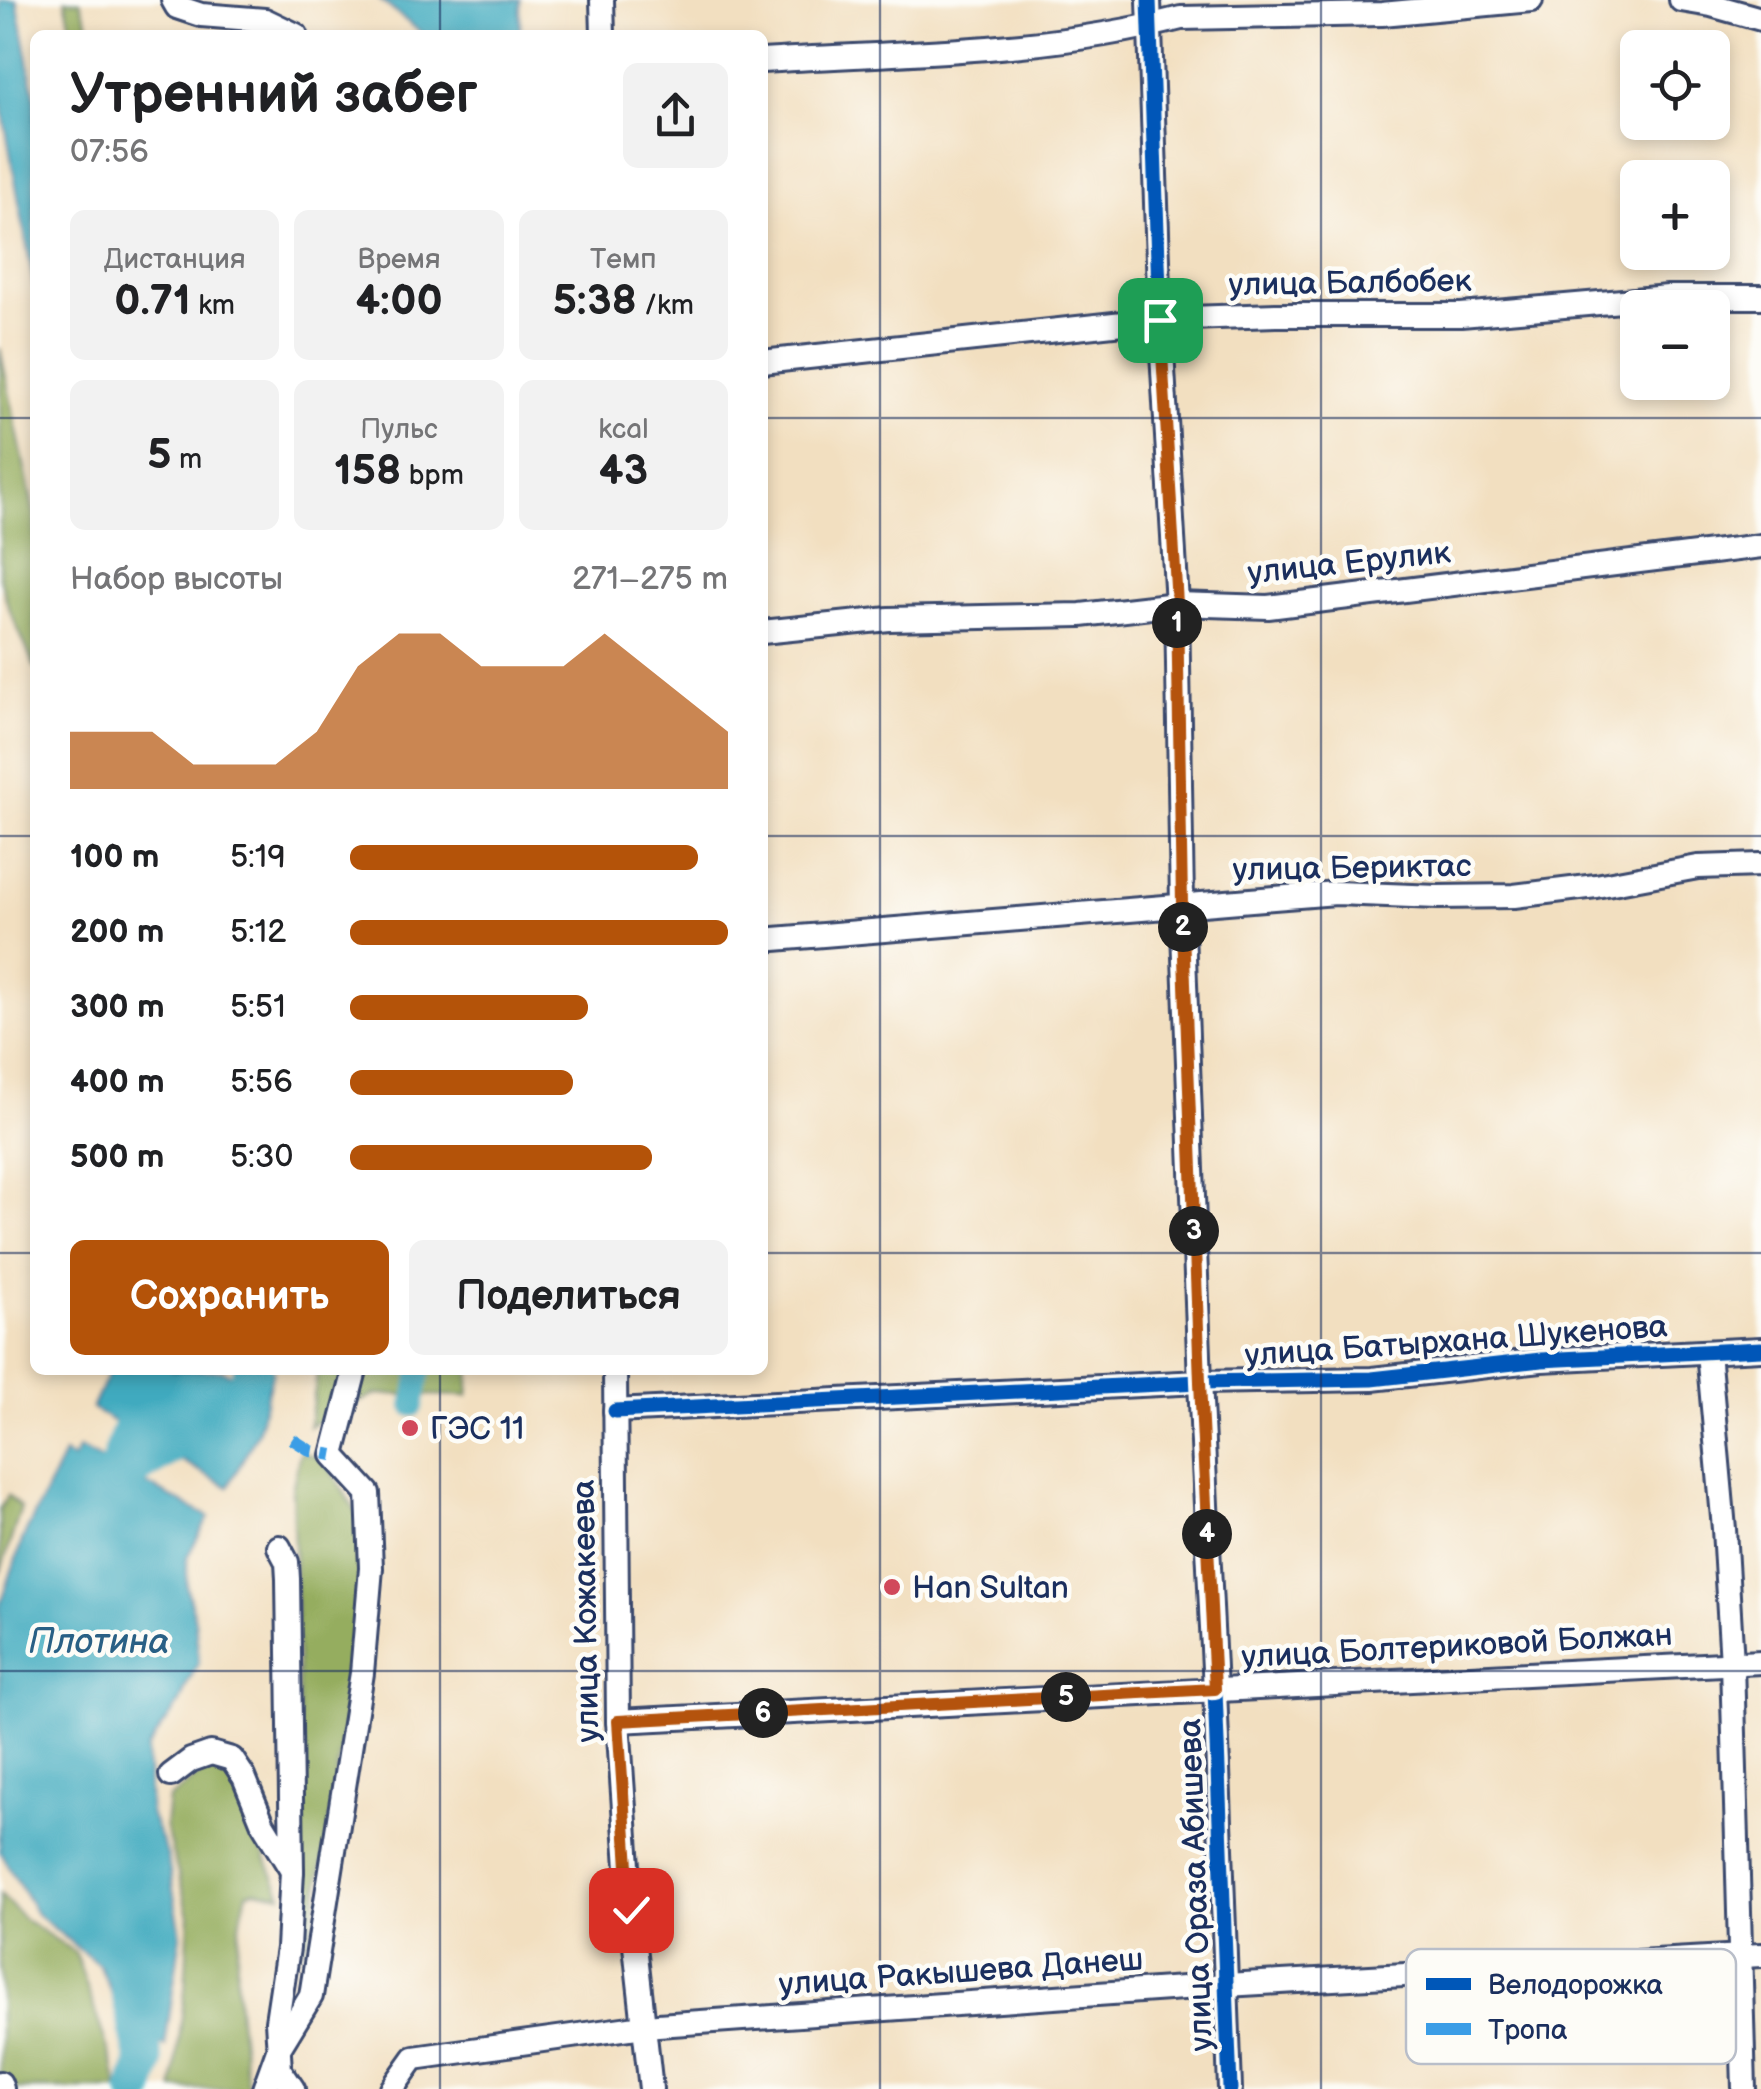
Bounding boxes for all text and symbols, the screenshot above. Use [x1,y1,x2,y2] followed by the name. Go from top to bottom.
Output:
[1620,30,1730,400] map controls
[1620,30,1730,140] button: locate
[70,62,478,129] text: Утренний забег
[623,63,728,168] button: share
[70,133,149,172] text: 07:56
[1620,160,1730,270] button: +
[104,243,246,276] text: Дистанция
[357,243,441,276] text: Время
[590,243,657,276] text: Темп
[1228,262,1472,305] street label: улица Балбобек
[114,276,191,327] text: 0.71
[355,276,443,327] text: 4:00
[553,276,637,327] text: 5:38
[1118,278,1203,363] pin
[191,289,235,322] text: km
[637,289,694,322] text: /km
[1620,290,1730,400] button: −
[1133,293,1188,348] icon: arrive
[360,413,438,446] text: Пульс
[598,413,648,446] text: kcal
[147,430,171,481] text: 5
[171,443,202,476] text: m
[334,446,401,497] text: 158
[599,446,648,497] text: 43
[401,459,464,492] text: bpm
[1246,533,1453,594] street label: улица Ерулик
[70,560,283,599] text: Набор высоты
[572,560,728,599] text: 271–275 m
[1152,598,1202,648] pin: 1
[1171,606,1183,639] text: 1
[70,838,159,877] text: 100 m
[230,838,286,877] text: 5:19
[1232,847,1472,890] street label: улица Бериктас
[1158,902,1208,952] pin: 2
[1175,910,1191,943] text: 2
[70,913,164,952] text: 200 m
[230,913,286,952] text: 5:12
[70,988,165,1027] text: 300 m
[230,988,286,1027] text: 5:51
[70,1063,165,1102] text: 400 m
[230,1063,293,1102] text: 5:56
[70,1138,164,1177] text: 500 m
[230,1138,293,1177] text: 5:30
[1169,1206,1219,1256] pin: 3
[1186,1214,1202,1247] text: 3
[70,1240,389,1355] button: Сохранить
[409,1240,728,1355] button: Поделиться
[1243,1307,1669,1376] street label: улица Батырхана Шукенова
[430,1410,524,1449] place label: ГЭС 11
[399,1417,421,1439] marker: ГЭС 11
[565,1479,608,1743] street label: улица Кожакеева
[1182,1509,1232,1559] pin: 4
[1199,1517,1215,1550] text: 4
[912,1569,1069,1608] place label: Han Sultan
[881,1576,903,1598] marker: Han Sultan
[1241,1616,1674,1677] street label: улица Болтериковой Болжан
[29,1621,169,1664] water label: Плотина
[1041,1672,1091,1722] pin: 5
[1058,1680,1074,1713] text: 5
[738,1688,788,1738] pin: 6
[755,1696,771,1729] text: 6
[1171,1718,1222,2052] street label: улица Ораза Абишева
[589,1868,674,1953] pin
[604,1883,659,1938] icon: check
[778,1940,1145,2005] street label: улица Ракышева Данеш
[1406,1949,1736,2064] legend
[1488,1969,1664,2002] text: Велодорожка
[1488,2014,1568,2047] text: Тропа

